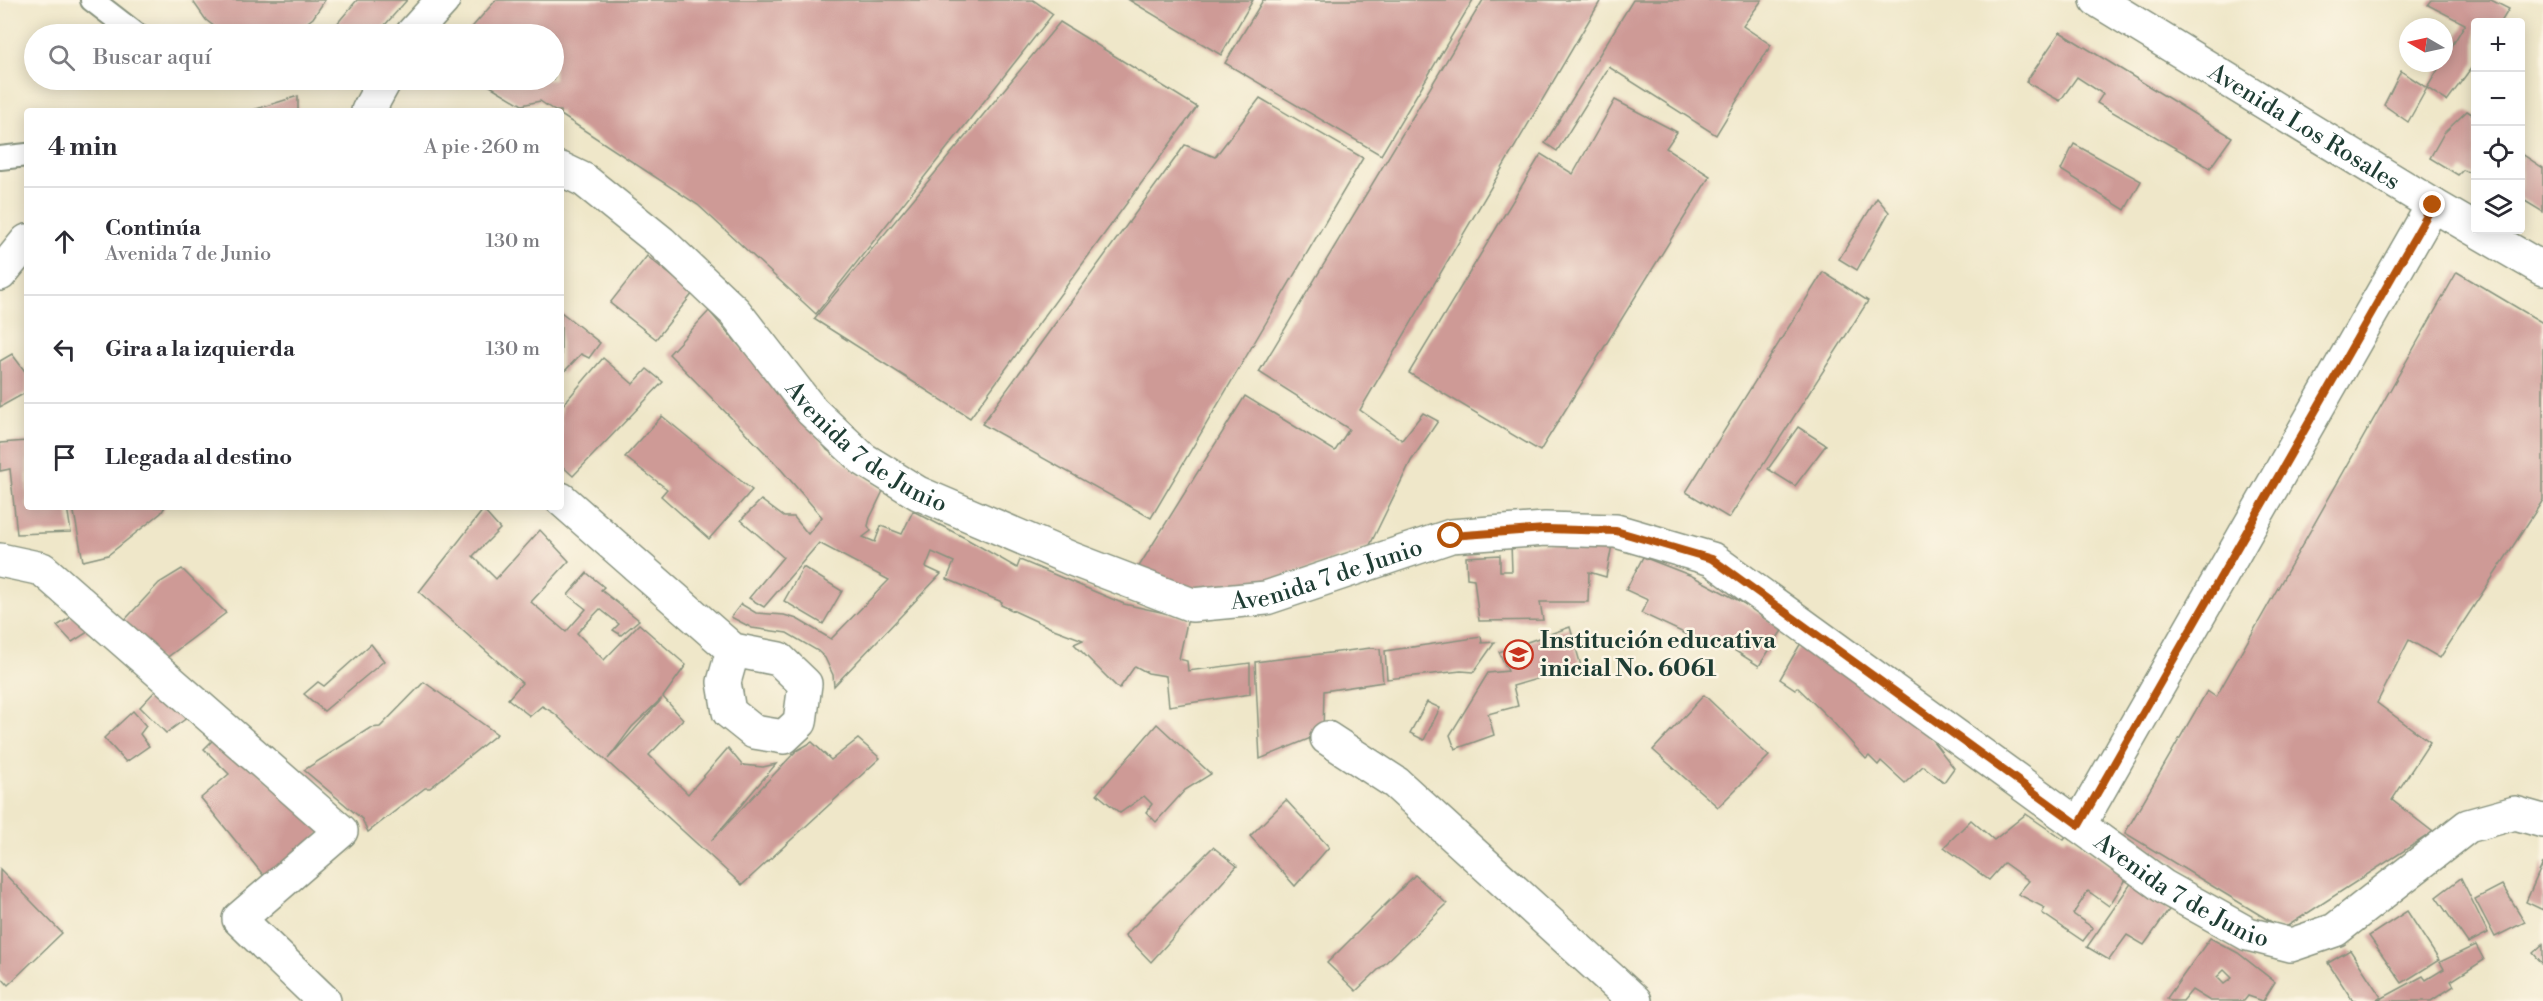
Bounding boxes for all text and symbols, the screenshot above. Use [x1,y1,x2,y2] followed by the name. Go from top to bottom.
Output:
[2399,18,2453,72] north arrow
[2471,18,2525,234] map controls
[2471,18,2525,72] button: +
[24,24,564,90] search box
[45,41,78,74] icon: search
[93,44,211,71] text: Buscar aquí
[2202,57,2405,197] street label: Avenida Los Rosales
[2471,72,2525,126] button: −
[2471,126,2525,180] button: locate
[48,131,118,163] text: 4 min
[424,135,540,160] text: A pie · 260 m
[2471,180,2525,234] button: layers
[2419,191,2445,217] route end
[105,215,201,242] text: Continúa
[48,225,81,258] icon: ahead
[485,229,540,254] text: 130 m
[105,242,271,267] text: Avenida 7 de Junio
[48,333,81,366] icon: left
[105,336,295,363] text: Gira a la izquierda
[485,337,540,362] text: 130 m
[778,374,951,520] street label: Avenida 7 de Junio
[48,441,81,474] icon: arrive
[105,444,292,471] text: Llegada al destino
[1437,522,1463,548] route start
[1228,533,1427,617] street label: Avenida 7 de Junio
[1540,626,1777,684] place label: Institución educativa inicial No. 6061
[1503,638,1535,670] school or university icon: Institución educativa inicial No. 6061
[2087,827,2272,955] street label: Avenida 7 de Junio

